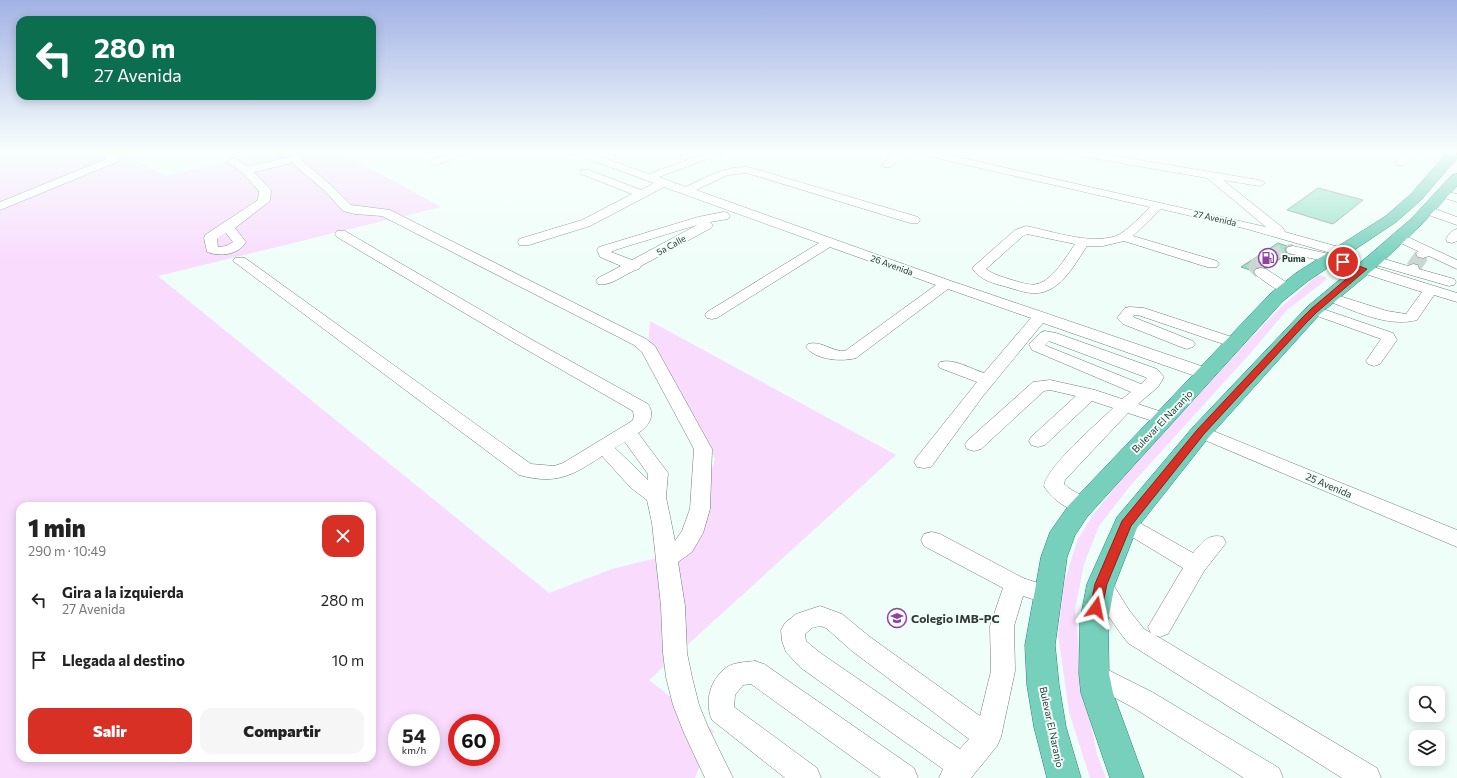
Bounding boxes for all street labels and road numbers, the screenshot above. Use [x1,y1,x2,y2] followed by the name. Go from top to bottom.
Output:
[1192,208,1238,228] street label: 27 Avenida
[654,232,688,258] street label: 5a Calle
[869,252,915,278] street label: 26 Avenida
[1129,387,1195,455] street label: Bulevar El Naranjo
[1304,470,1354,500] street label: 25 Avenida
[1038,685,1066,769] street label: Bulevar El Naranjo

